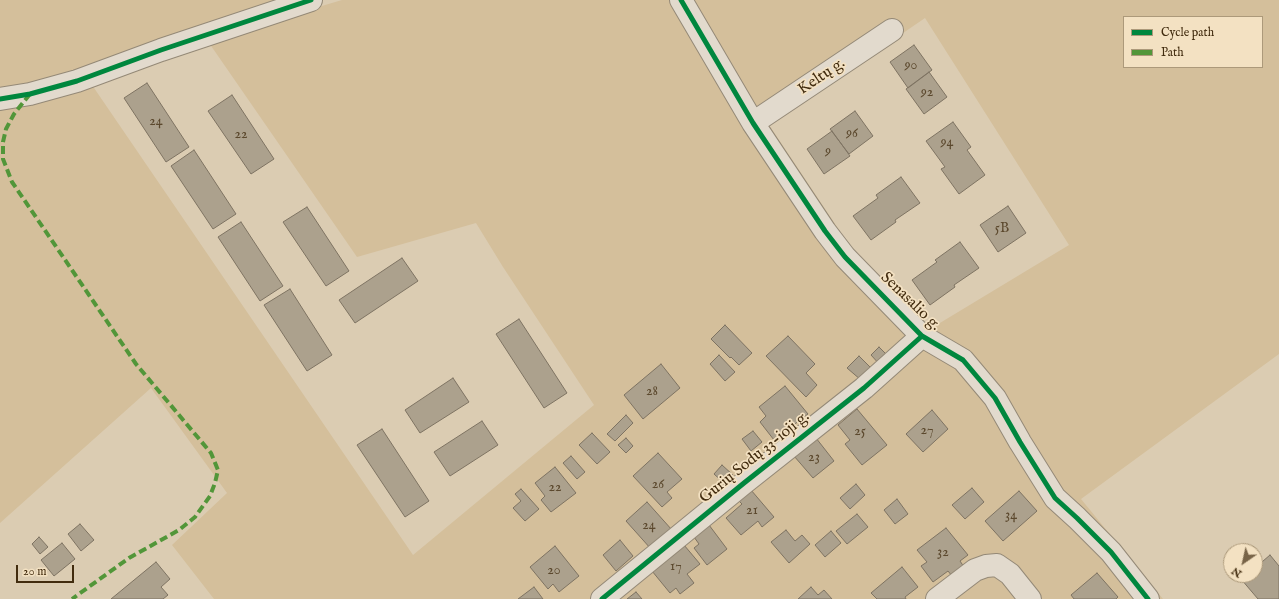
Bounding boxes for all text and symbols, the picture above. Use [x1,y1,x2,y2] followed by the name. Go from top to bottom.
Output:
[1123,16,1263,68] legend
[1161,25,1214,40] text: Cycle path
[1161,45,1184,60] text: Path
[795,54,849,100] street label: Keltų g.
[905,58,917,74] house number: 90
[921,85,933,101] house number: 92
[149,114,163,130] house number: 24
[846,126,858,142] house number: 96
[234,127,248,143] house number: 22
[941,135,953,151] house number: 94
[825,144,831,160] house number: 9
[995,221,1009,237] house number: 5B
[876,269,944,335] street label: Senasalio g.
[646,384,658,400] house number: 28
[696,408,814,508] street label: Gurių Sodų 33-ioji g.
[921,423,933,439] house number: 27
[854,424,866,440] house number: 25
[808,450,820,466] house number: 23
[652,477,664,493] house number: 26
[548,480,562,496] house number: 22
[746,503,758,519] house number: 21
[1005,508,1017,524] house number: 34
[642,518,656,534] house number: 24
[1223,543,1263,583] north arrow
[937,545,949,561] house number: 32
[18,557,76,583] scale bar
[670,559,682,575] house number: 17
[547,563,561,579] house number: 20
[23,564,46,579] text: 20 m
[1229,564,1245,581] text: N

